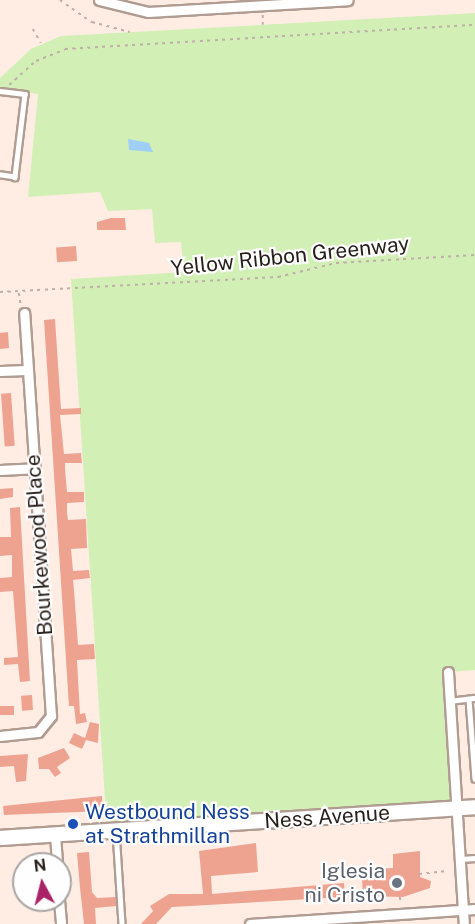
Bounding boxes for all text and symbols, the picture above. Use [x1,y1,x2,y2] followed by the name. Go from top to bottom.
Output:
[170,231,410,281] street label: Yellow Ribbon Greenway
[20,454,58,636] street label: Bourkewood Place
[85,799,250,849] place label: Westbound Ness at Strathmillan
[263,800,391,834] street label: Ness Avenue
[66,817,80,831] marker: Westbound Ness at Strathmillan
[12,852,72,912] north arrow
[33,855,47,876] text: N
[305,858,385,908] place label: Iglesia ni Cristo
[390,876,404,890] marker: Iglesia ni Cristo

